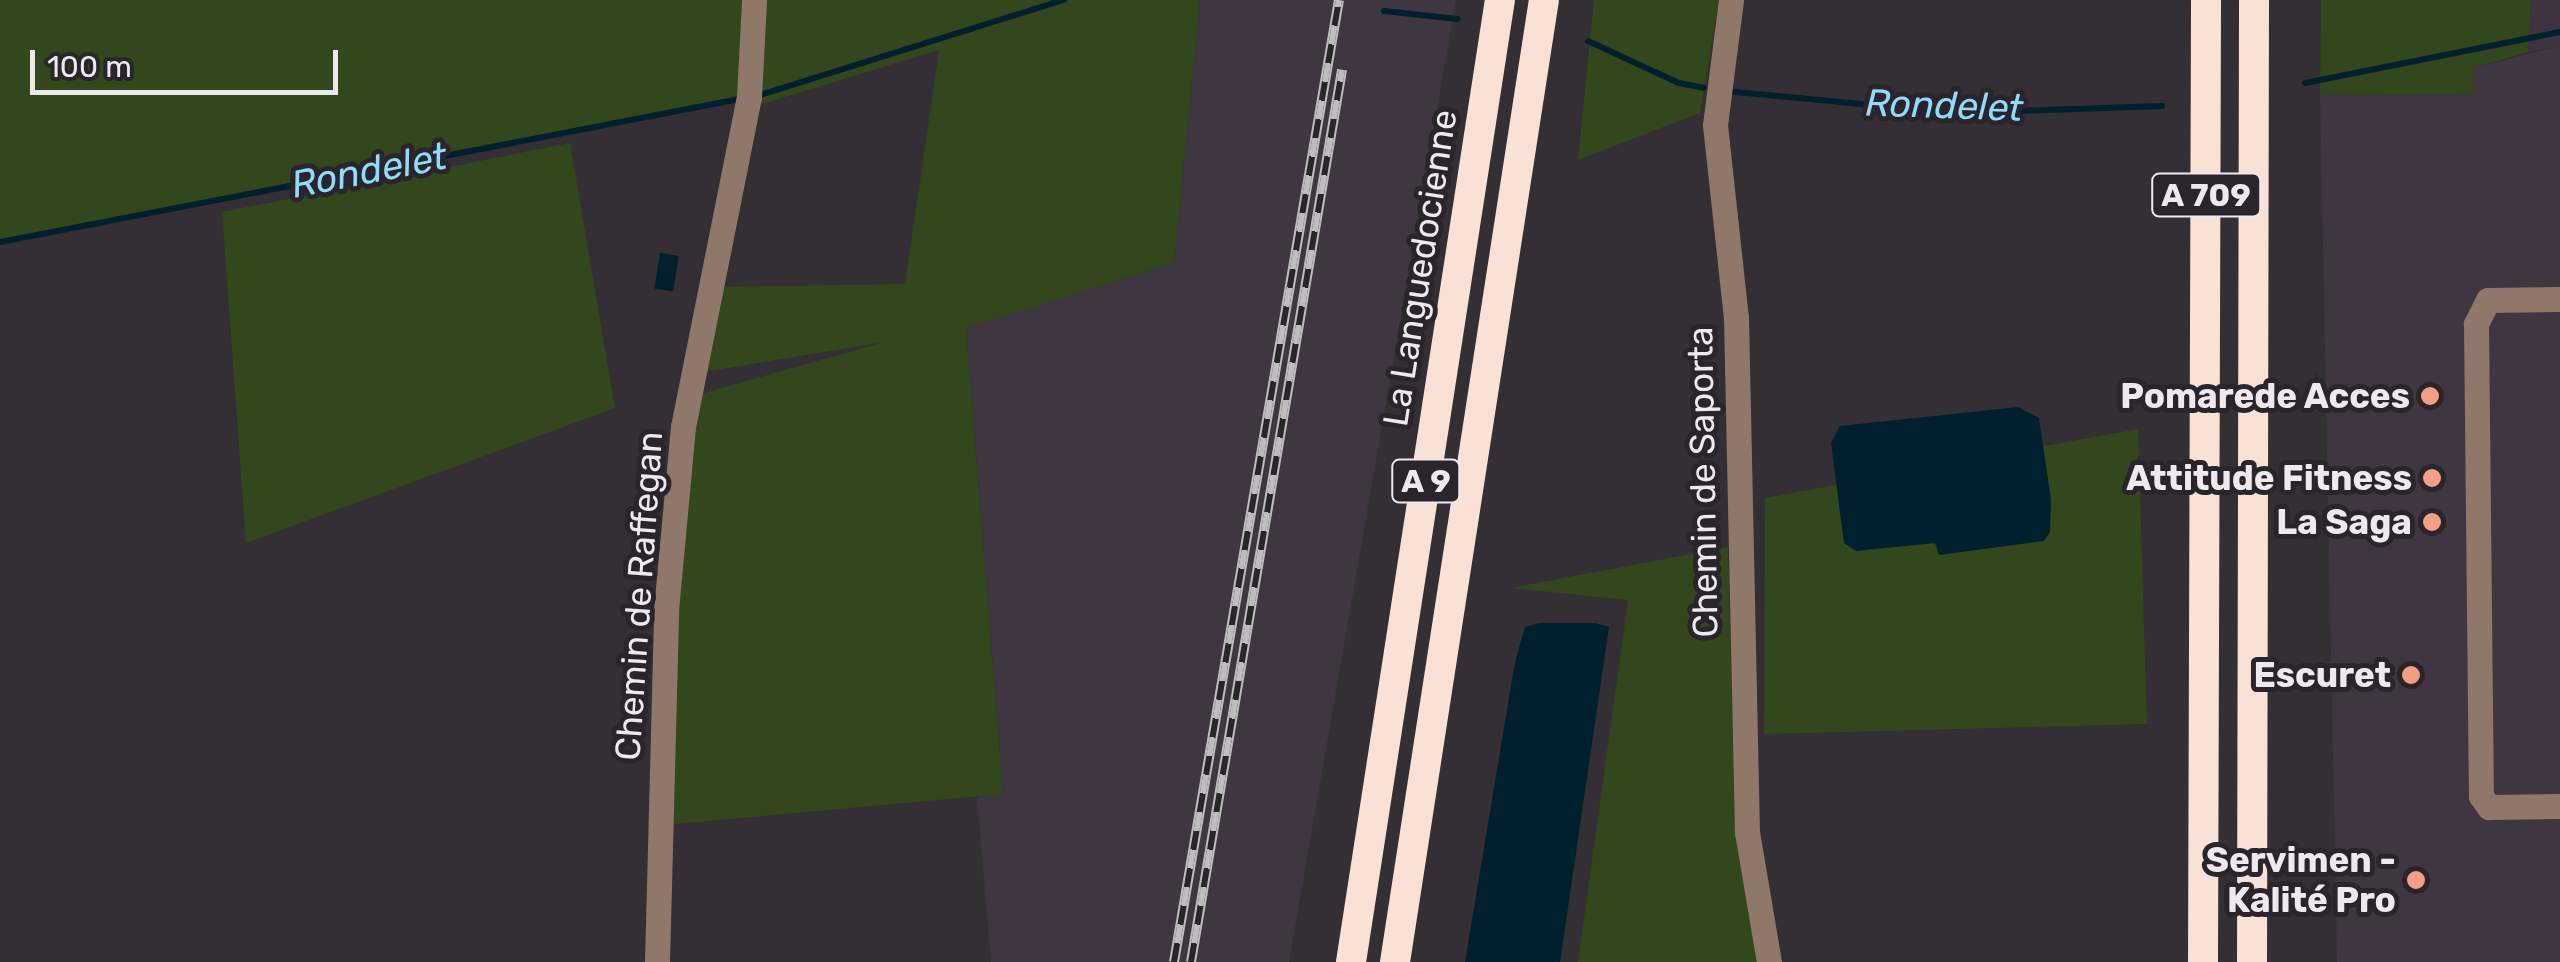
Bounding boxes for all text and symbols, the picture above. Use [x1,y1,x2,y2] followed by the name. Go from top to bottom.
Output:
[35,30,342,92] scale bar
[47,49,132,85] text: 100 m
[1864,80,2024,132] water label: Rondelet
[1374,107,1466,429] street label: La Languedocienne
[287,134,451,208] water label: Rondelet
[2148,168,2264,222] road number: A 709
[1679,326,1727,638] street label: Chemin de Saporta
[2119,375,2410,417] place label: Pomarede Acces
[2419,385,2441,407] marker: Pomarede Acces
[607,430,671,762] street label: Chemin de Raffegan
[1388,454,1464,508] road number: A 9
[2126,457,2412,499] place label: Attitude Fitness
[2421,467,2443,489] marker: Attitude Fitness
[2276,501,2412,543] place label: La Saga
[2421,511,2443,533] marker: La Saga
[2253,654,2391,696] place label: Escuret
[2400,664,2422,686] marker: Escuret
[2206,839,2396,921] place label: Servimen - Kalité Pro
[2405,869,2427,891] marker: Servimen - Kalité Pro

